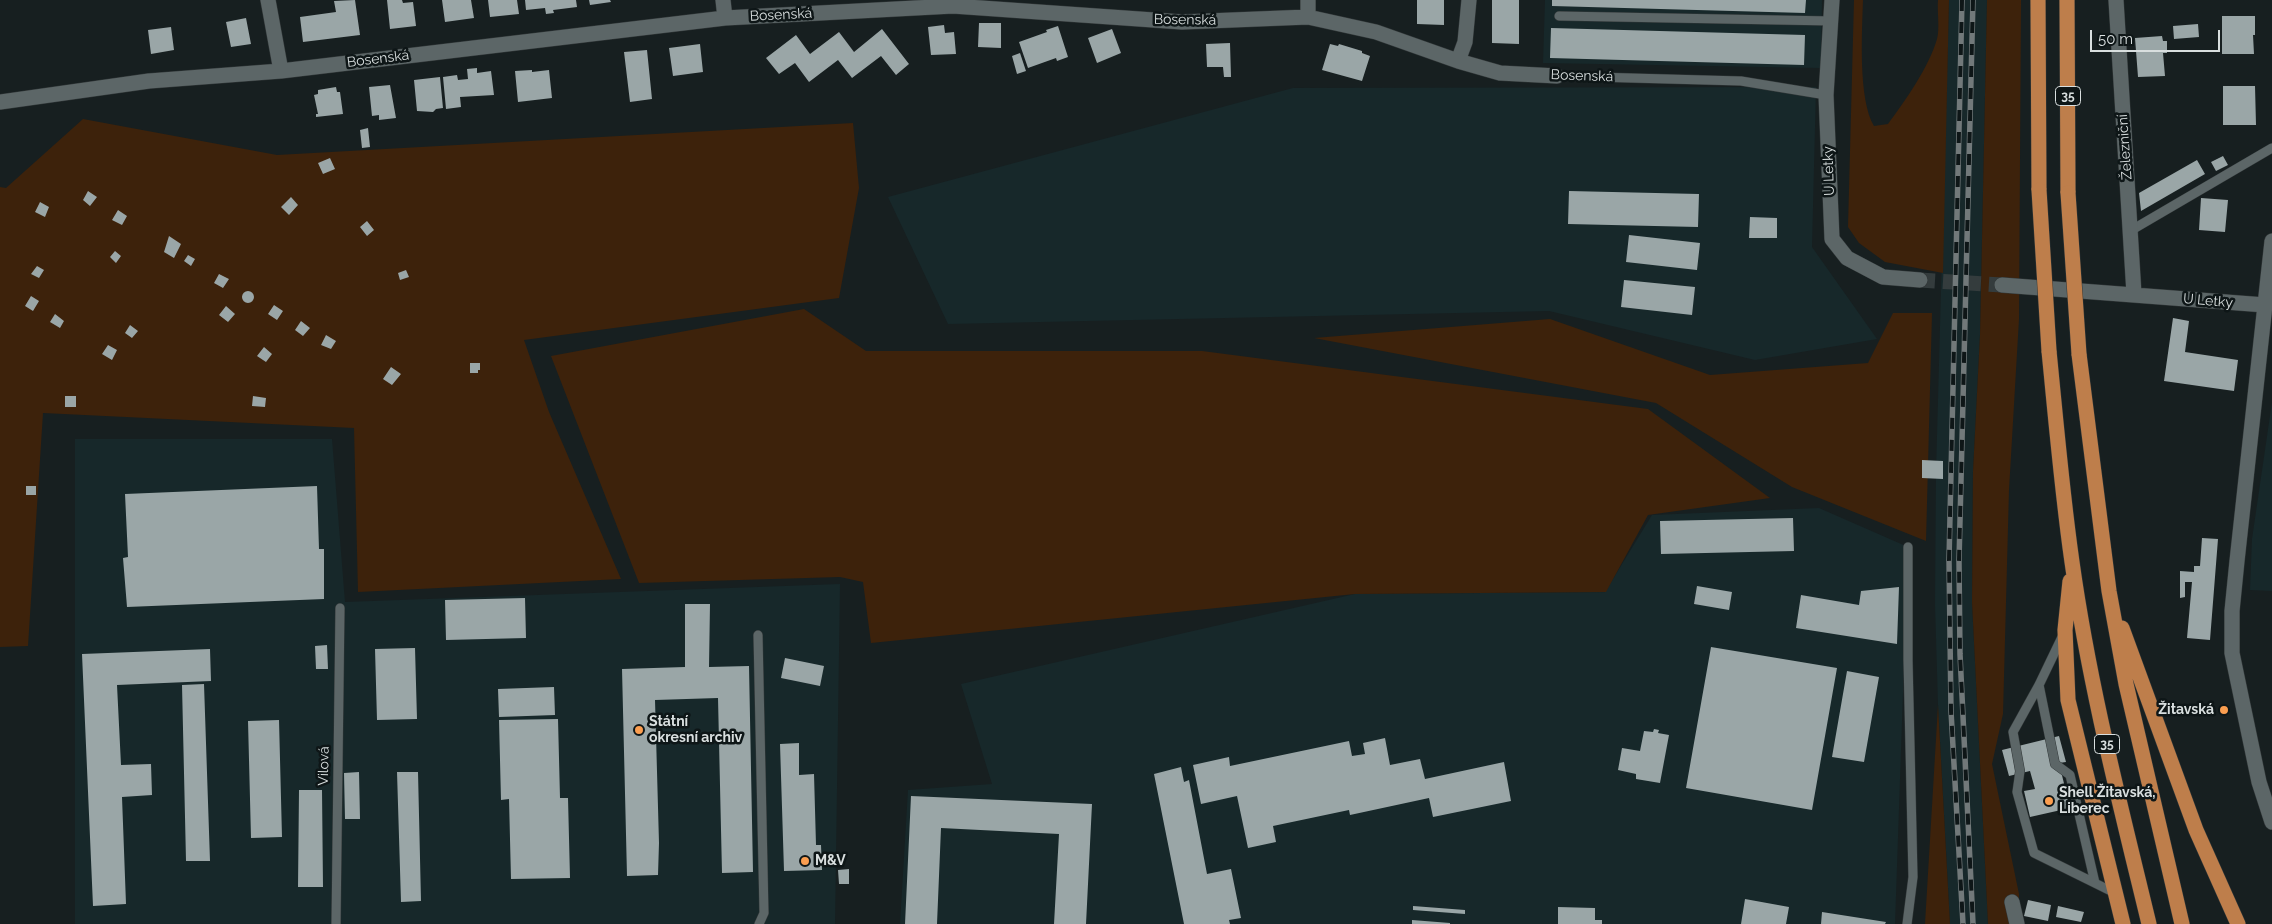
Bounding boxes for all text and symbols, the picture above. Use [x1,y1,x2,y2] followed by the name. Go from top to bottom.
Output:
[749,5,813,25] street label: Bosenská
[1154,11,1216,29] street label: Bosenská
[2092,20,2222,52] scale bar
[2098,30,2133,48] text: 50 m
[346,47,410,71] street label: Bosenská
[1550,67,1614,85] street label: Bosenská
[2056,86,2080,105] road number: 35
[2114,114,2136,180] street label: Železniční
[1820,146,1838,196] street label: U Letky
[2182,290,2234,312] street label: U Letky
[2158,702,2214,718] place label: Žitavská
[2218,704,2230,716] marker: Žitavská
[649,714,742,746] place label: Státní okresní archiv
[633,724,645,736] marker: Státní okresní archiv
[2094,734,2120,754] road number: 35
[315,746,333,786] street label: Vilová
[2059,785,2156,818] place label: Shell Žitavská, Liberec
[2043,795,2055,807] marker: Shell Žitavská, Liberec
[815,853,846,869] place label: M&V
[799,855,811,867] marker: M&V

